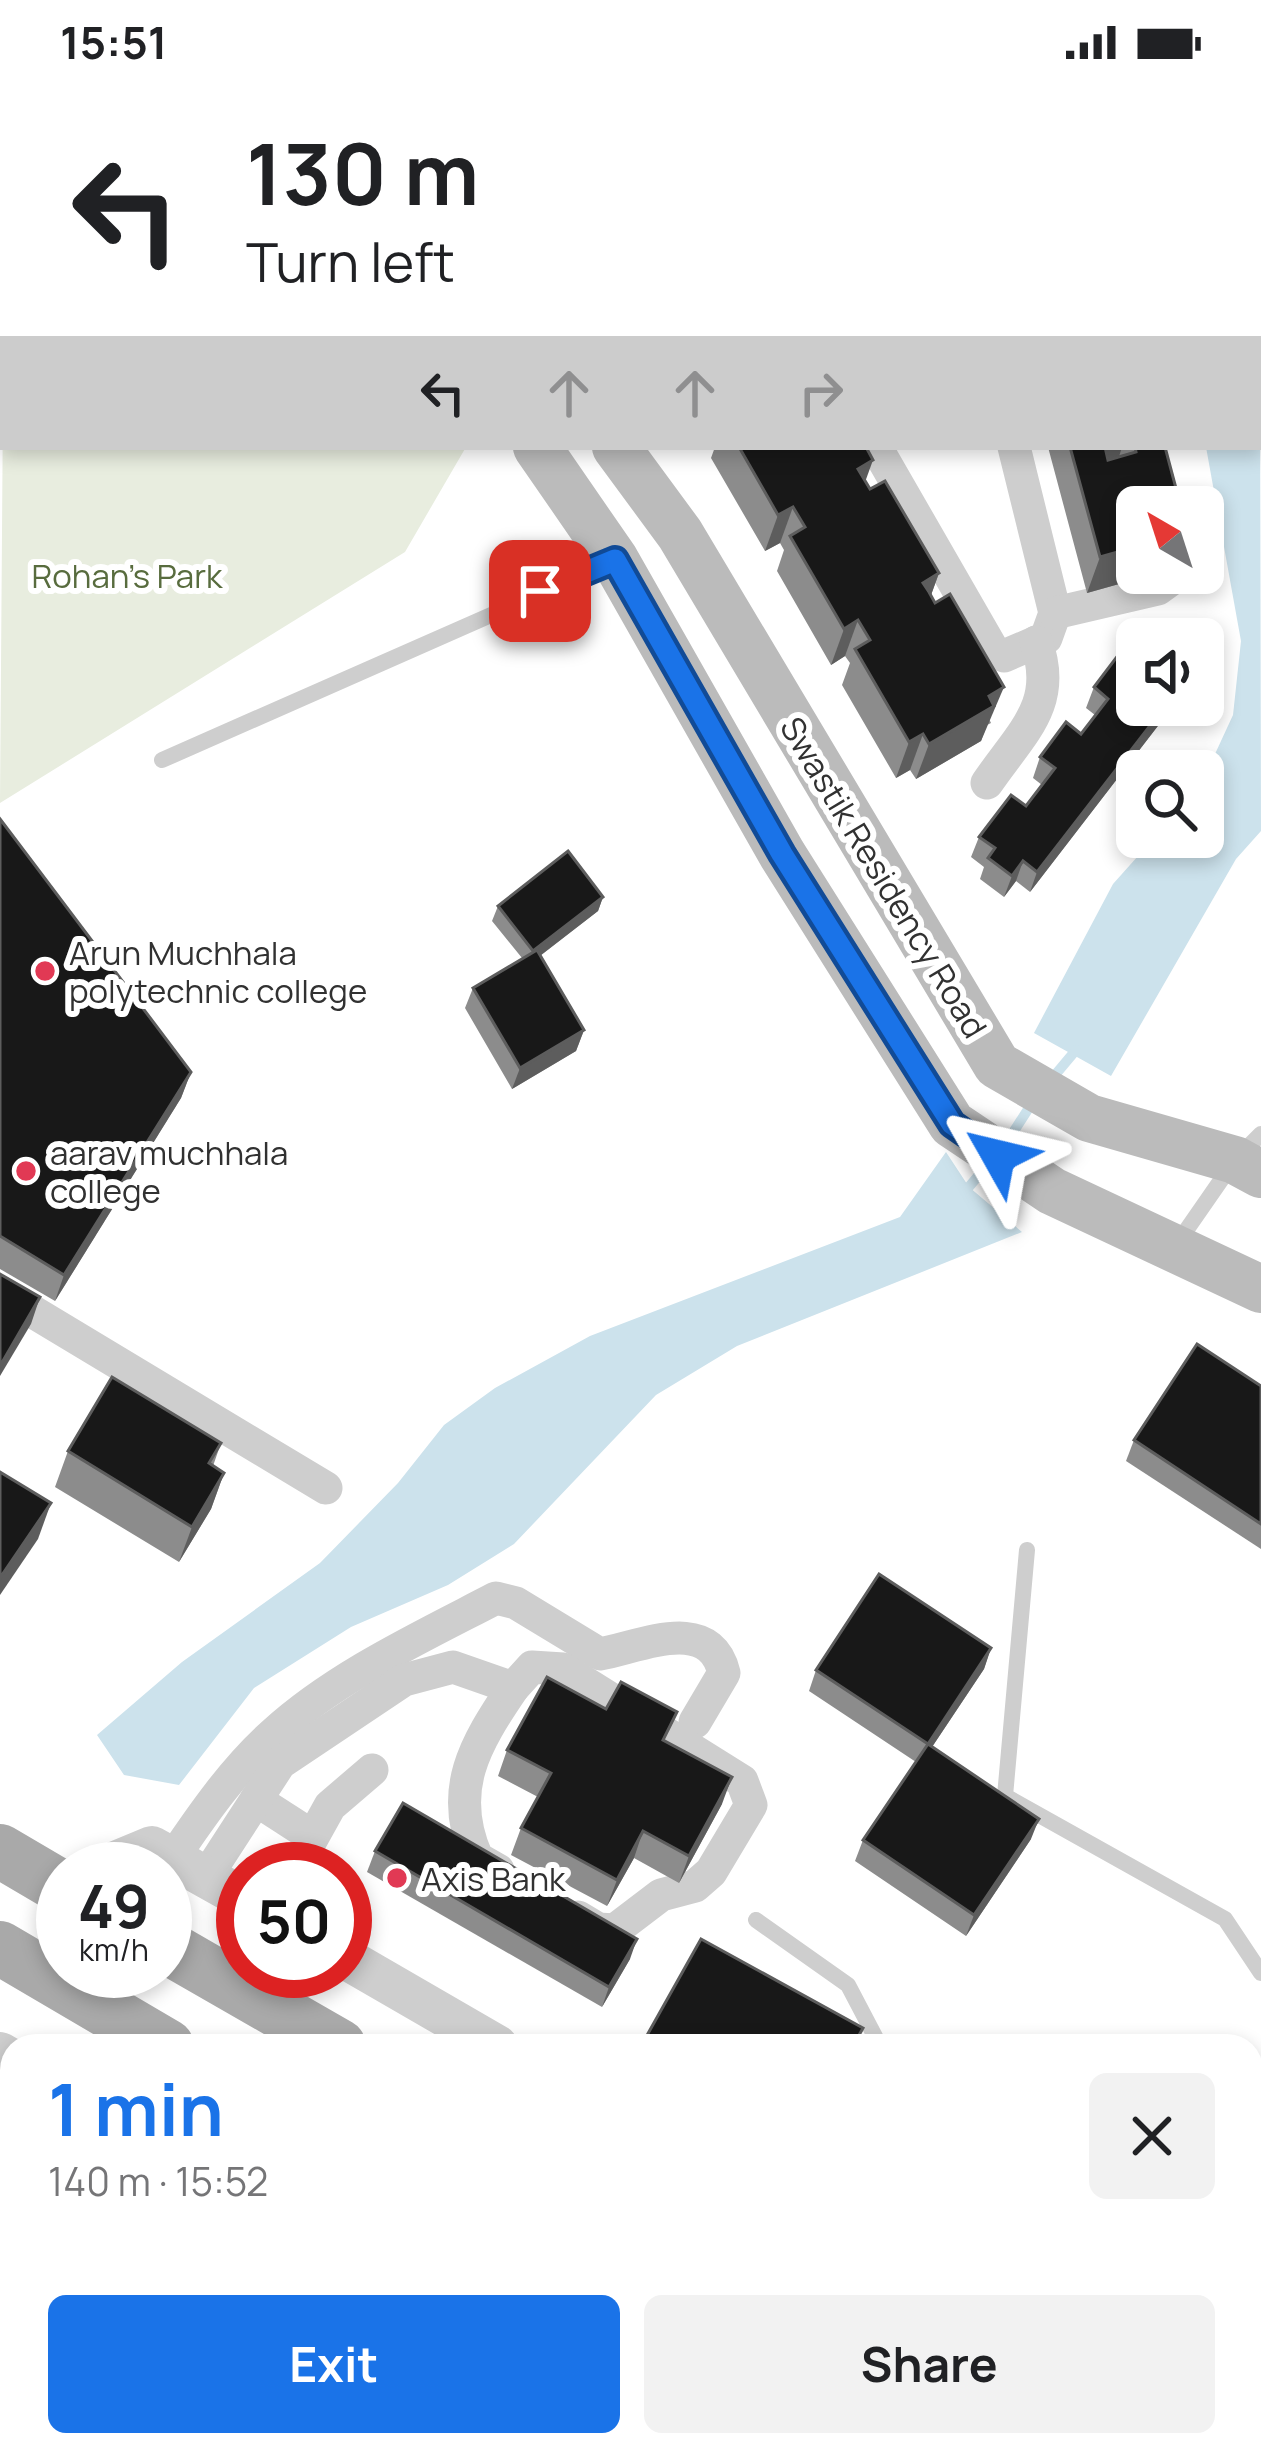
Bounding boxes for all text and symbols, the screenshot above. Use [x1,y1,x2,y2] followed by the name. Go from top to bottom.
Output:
[60,11,168,73] text: 15:51
[246,115,479,230] text: 130 m
[48,132,204,288] icon: left
[246,224,455,298] text: Turn left
[410,360,476,426] icon: left
[536,360,602,426] icon: ahead
[662,360,728,426] icon: ahead
[788,360,854,426] icon: right
[1116,486,1224,594] north arrow
[1116,486,1224,858] map controls
[489,540,591,642] pin
[32,553,224,598] park label: Rohan's Park
[507,558,573,624] icon: arrive
[1116,618,1224,726] button: sound
[770,708,998,1046] street label: Swastik Residency Road
[1116,750,1224,858] button: search
[69,930,367,1013] place label: Arun Muchhala polytechnic college
[32,958,58,984] marker: Arun Muchhala polytechnic college
[935,1093,1061,1219] position arrow
[50,1130,288,1213] place label: aarav muchhala college
[13,1158,39,1184] marker: aarav muchhala college
[216,1842,372,1998] speed limit sign: 50
[421,1856,567,1901] place label: Axis Bank
[78,1864,150,1946] text: 49
[384,1865,410,1891] marker: Axis Bank
[79,1929,149,1970] text: km/h
[48,2059,224,2158] text: 1 min
[1089,2073,1215,2199] button: close
[48,2154,268,2208] text: 140 m · 15:52
[48,2295,620,2433] button: Exit
[644,2295,1215,2433] button: Share

